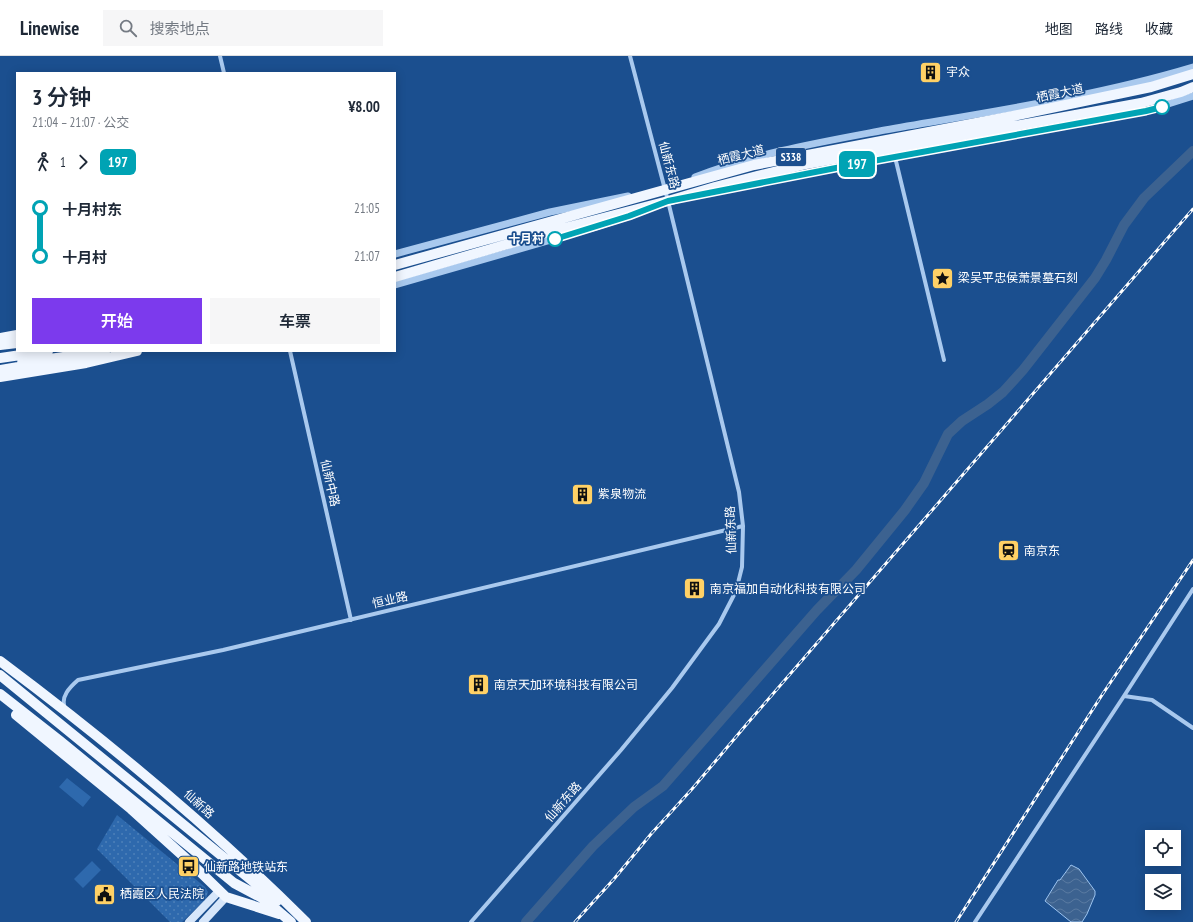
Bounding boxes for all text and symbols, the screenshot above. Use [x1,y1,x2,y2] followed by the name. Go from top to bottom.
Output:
[103,10,383,46] search box
[20,16,79,40] text: Linewise
[117,17,139,39] icon: search
[149,19,209,38] text: 搜索地点
[1045,20,1073,38] text: 地图
[1095,20,1123,38] text: 路线
[1145,20,1173,38] text: 收藏
[918,59,944,85] building icon: 宇众
[946,64,970,79] place label: 宇众
[1035,80,1085,105] street label: 栖霞大道
[32,83,91,111] text: 3 分钟
[348,97,380,116] text: ¥8.00
[1154,99,1170,115] unlabelled marker
[32,114,129,131] text: 21:04 – 21:07 · 公交
[656,140,683,190] street label: 仙新东路
[716,141,766,168] street label: 栖霞大道
[776,148,806,166] road number: S338
[32,151,54,173] icon: walk
[72,151,94,173] icon: forward
[834,151,880,177] line badge: 197
[108,153,128,171] text: 197
[60,154,66,171] text: 1
[847,155,867,173] text: 197
[62,200,122,219] text: 十月村东
[354,200,380,217] text: 21:05
[508,231,544,246] place label: 十月村
[547,231,563,247] marker: 十月村
[62,248,107,267] text: 十月村
[354,248,380,265] text: 21:07
[930,265,956,291] place icon: 梁吴平忠侯萧景墓石刻
[958,270,1078,285] place label: 梁吴平忠侯萧景墓石刻
[32,298,202,344] button: 开始
[210,298,380,344] button: 车票
[318,458,343,508] street label: 仙新中路
[569,481,595,507] building icon: 紫泉物流
[598,486,646,501] place label: 紫泉物流
[722,506,739,554] street label: 仙新东路
[995,538,1021,564] station icon: 南京东
[1024,543,1060,558] place label: 南京东
[682,576,708,602] building icon: 南京福加自动化科技有限公司
[710,581,866,596] place label: 南京福加自动化科技有限公司
[371,588,409,611] street label: 恒业路
[466,672,492,698] building icon: 南京天加环境科技有限公司
[494,677,638,692] place label: 南京天加环境科技有限公司
[541,779,584,825] street label: 仙新东路
[181,786,218,821] street label: 仙新路
[1145,830,1181,910] map controls
[1145,830,1181,866] button: locate
[175,854,201,880] bus stop icon: 仙新路地铁站东
[204,859,288,874] place label: 仙新路地铁站东
[1145,874,1181,910] button: layers
[92,881,118,907] public building icon: 栖霞区人民法院
[120,886,204,901] place label: 栖霞区人民法院

